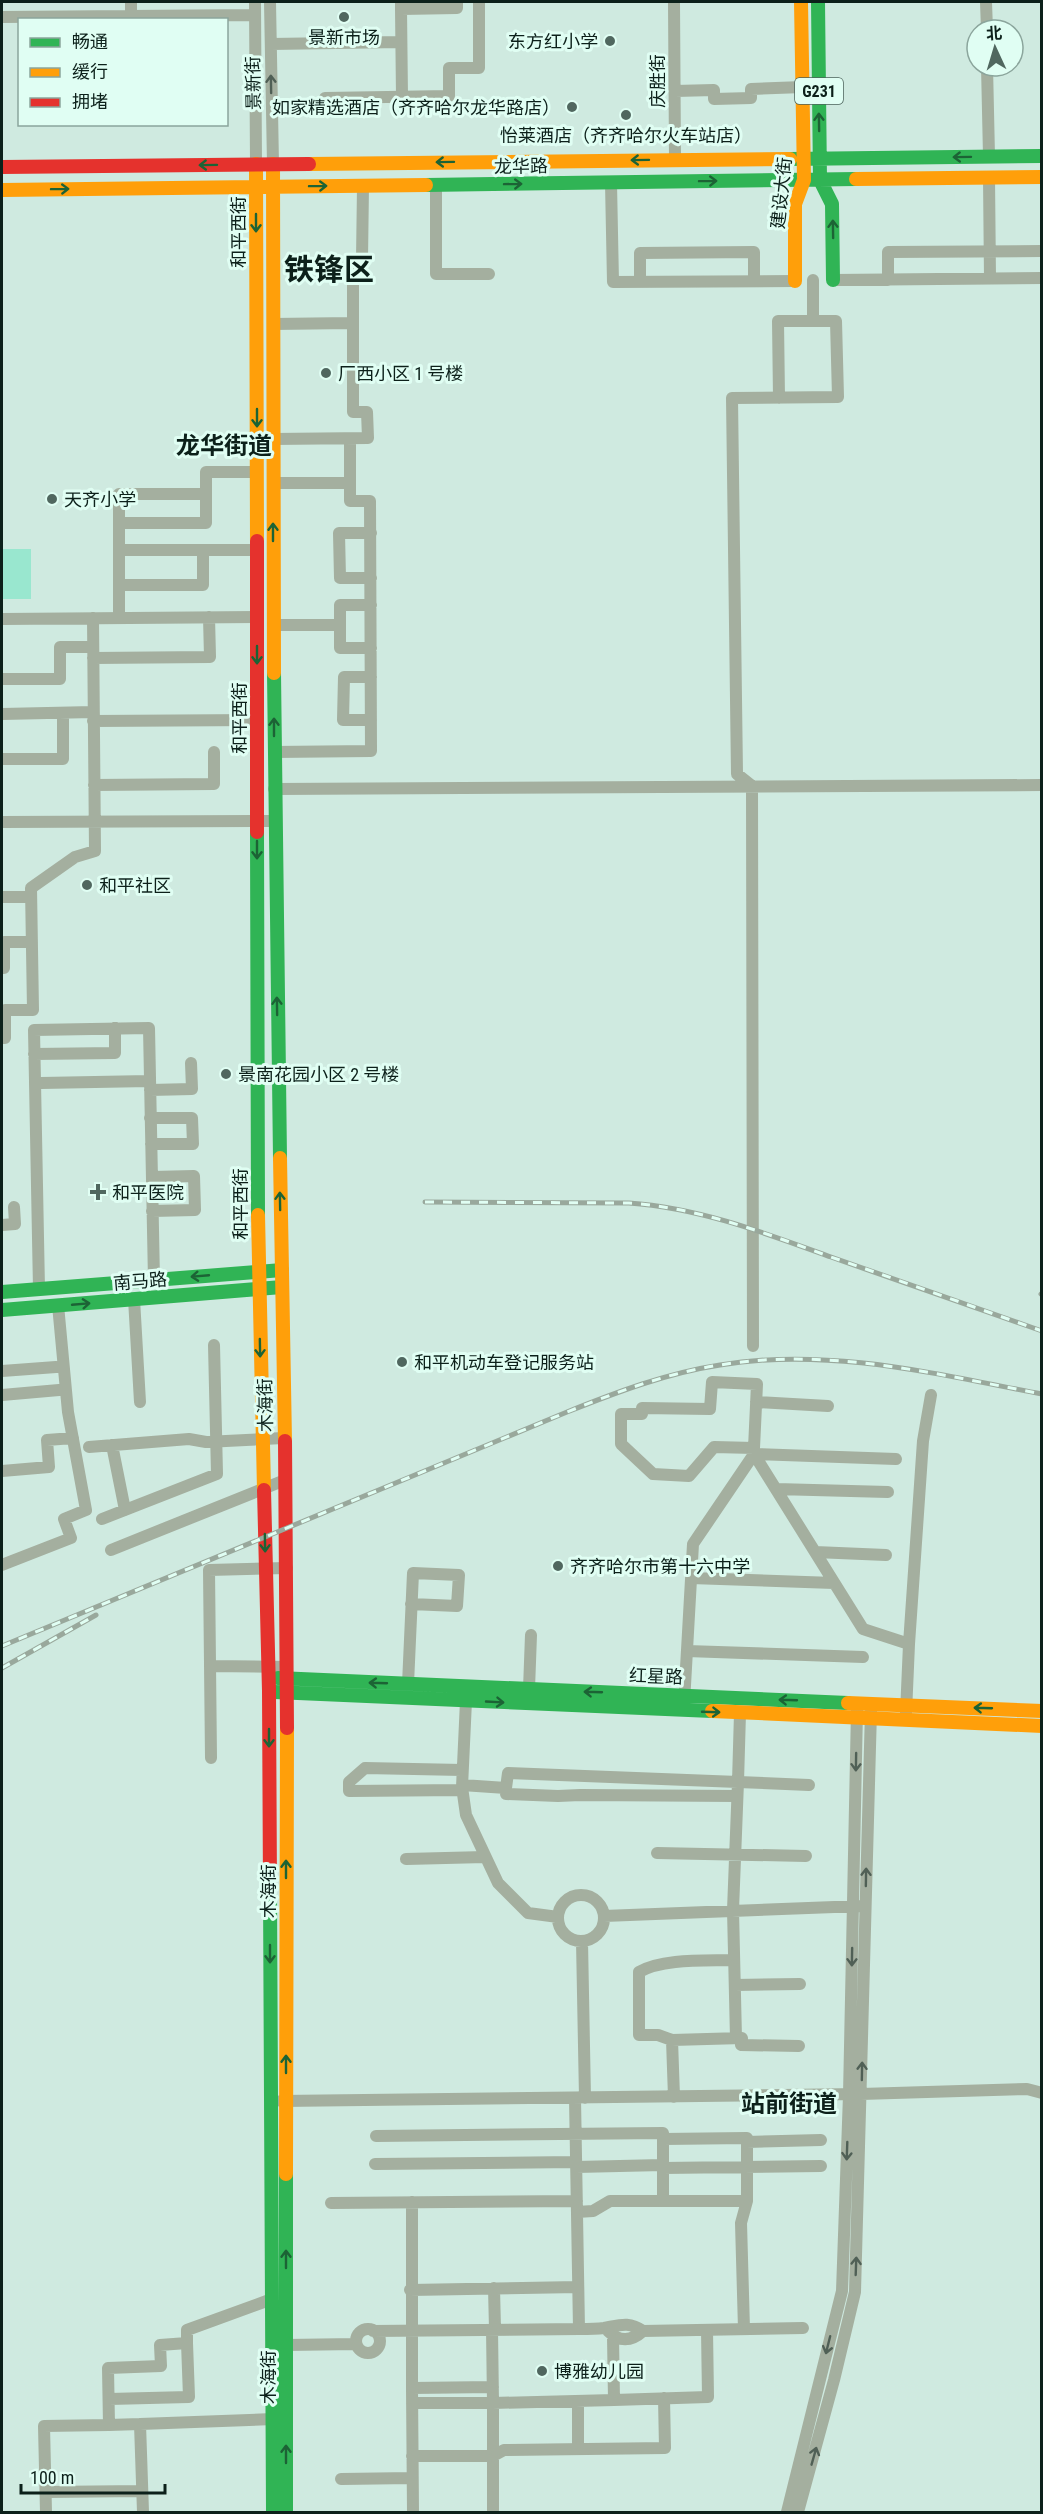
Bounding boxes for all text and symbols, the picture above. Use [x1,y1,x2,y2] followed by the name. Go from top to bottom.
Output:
[337,10,351,24] marker: 景新市场
[18,18,228,126] legend
[965,18,1025,78] north arrow
[985,23,1003,44] text: 北
[308,27,380,48] place label: 景新市场
[72,31,108,52] text: 畅通
[508,31,598,52] place label: 东方红小学
[603,34,617,48] marker: 东方红小学
[647,54,668,108] street label: 庆胜街
[242,56,264,110] street label: 景新街
[72,61,108,82] text: 缓行
[266,75,277,95] one-way arrow
[795,78,843,104] road number: G231
[72,91,108,112] text: 拥堵
[272,97,560,118] place label: 如家精选酒店（齐齐哈尔龙华路店）
[565,100,579,114] marker: 如家精选酒店（齐齐哈尔龙华路店）
[619,108,633,122] marker: 怡莱酒店（齐齐哈尔火车站店）
[814,112,825,132] one-way arrow
[500,125,752,146] place label: 怡莱酒店（齐齐哈尔火车站店）
[953,151,973,163] one-way arrow
[631,154,651,166] one-way arrow
[494,155,548,177] street label: 龙华路
[436,156,456,168] one-way arrow
[767,156,795,230] street label: 建设大街
[199,159,219,170] one-way arrow
[697,176,717,187] one-way arrow
[502,178,522,190] one-way arrow
[307,181,327,192] one-way arrow
[49,184,69,195] one-way arrow
[228,196,249,268] street label: 和平西街
[250,212,262,232] one-way arrow
[827,219,839,239] one-way arrow
[284,252,374,287] district label: 铁锋区
[338,363,463,384] place label: 厂西小区 1 号楼
[319,366,333,380] marker: 厂西小区 1 号楼
[251,407,263,427] one-way arrow
[176,432,272,460] district label: 龙华街道
[64,489,136,510] place label: 天齐小学
[45,492,59,506] marker: 天齐小学
[267,522,279,542] one-way arrow
[251,644,263,664] one-way arrow
[229,682,250,754] street label: 和平西街
[268,717,280,737] one-way arrow
[251,839,263,859] one-way arrow
[99,875,171,896] place label: 和平社区
[80,878,94,892] marker: 和平社区
[271,996,283,1016] one-way arrow
[238,1064,399,1085] place label: 景南花园小区 2 号楼
[219,1067,233,1081] marker: 景南花园小区 2 号楼
[230,1168,251,1240] street label: 和平西街
[112,1182,184,1203] place label: 和平医院
[89,1183,107,1201] marker: 和平医院
[275,1191,286,1211] one-way arrow
[112,1268,168,1294] street label: 南马路
[190,1271,210,1282] one-way arrow
[70,1298,90,1309] one-way arrow
[254,1337,266,1357] one-way arrow
[414,1352,594,1373] place label: 和平机动车登记服务站
[395,1355,409,1369] marker: 和平机动车登记服务站
[254,1378,276,1432] street label: 木海街
[259,1532,271,1552] one-way arrow
[570,1556,750,1577] place label: 齐齐哈尔市第十六中学
[551,1559,565,1573] marker: 齐齐哈尔市第十六中学
[629,1665,683,1687] street label: 红星路
[368,1677,388,1688] one-way arrow
[584,1686,604,1697] one-way arrow
[779,1695,799,1706] one-way arrow
[484,1697,504,1708] one-way arrow
[974,1703,994,1714] one-way arrow
[700,1706,720,1717] one-way arrow
[263,1727,275,1747] one-way arrow
[850,1751,861,1771] one-way arrow
[280,1860,292,1880] one-way arrow
[258,1864,279,1918] street label: 木海街
[861,1867,872,1887] one-way arrow
[264,1943,276,1963] one-way arrow
[846,1946,858,1966] one-way arrow
[280,2055,292,2075] one-way arrow
[856,2062,867,2082] one-way arrow
[741,2090,837,2118] district label: 站前街道
[842,2141,853,2161] one-way arrow
[280,2250,292,2270] one-way arrow
[850,2257,861,2277] one-way arrow
[822,2335,834,2354] one-way arrow
[258,2350,279,2404] street label: 木海街
[554,2361,644,2382] place label: 博雅幼儿园
[535,2364,549,2378] marker: 博雅幼儿园
[280,2445,292,2465] one-way arrow
[809,2447,820,2466] one-way arrow
[21,2457,165,2495] scale bar
[30,2467,74,2488] text: 100 m

